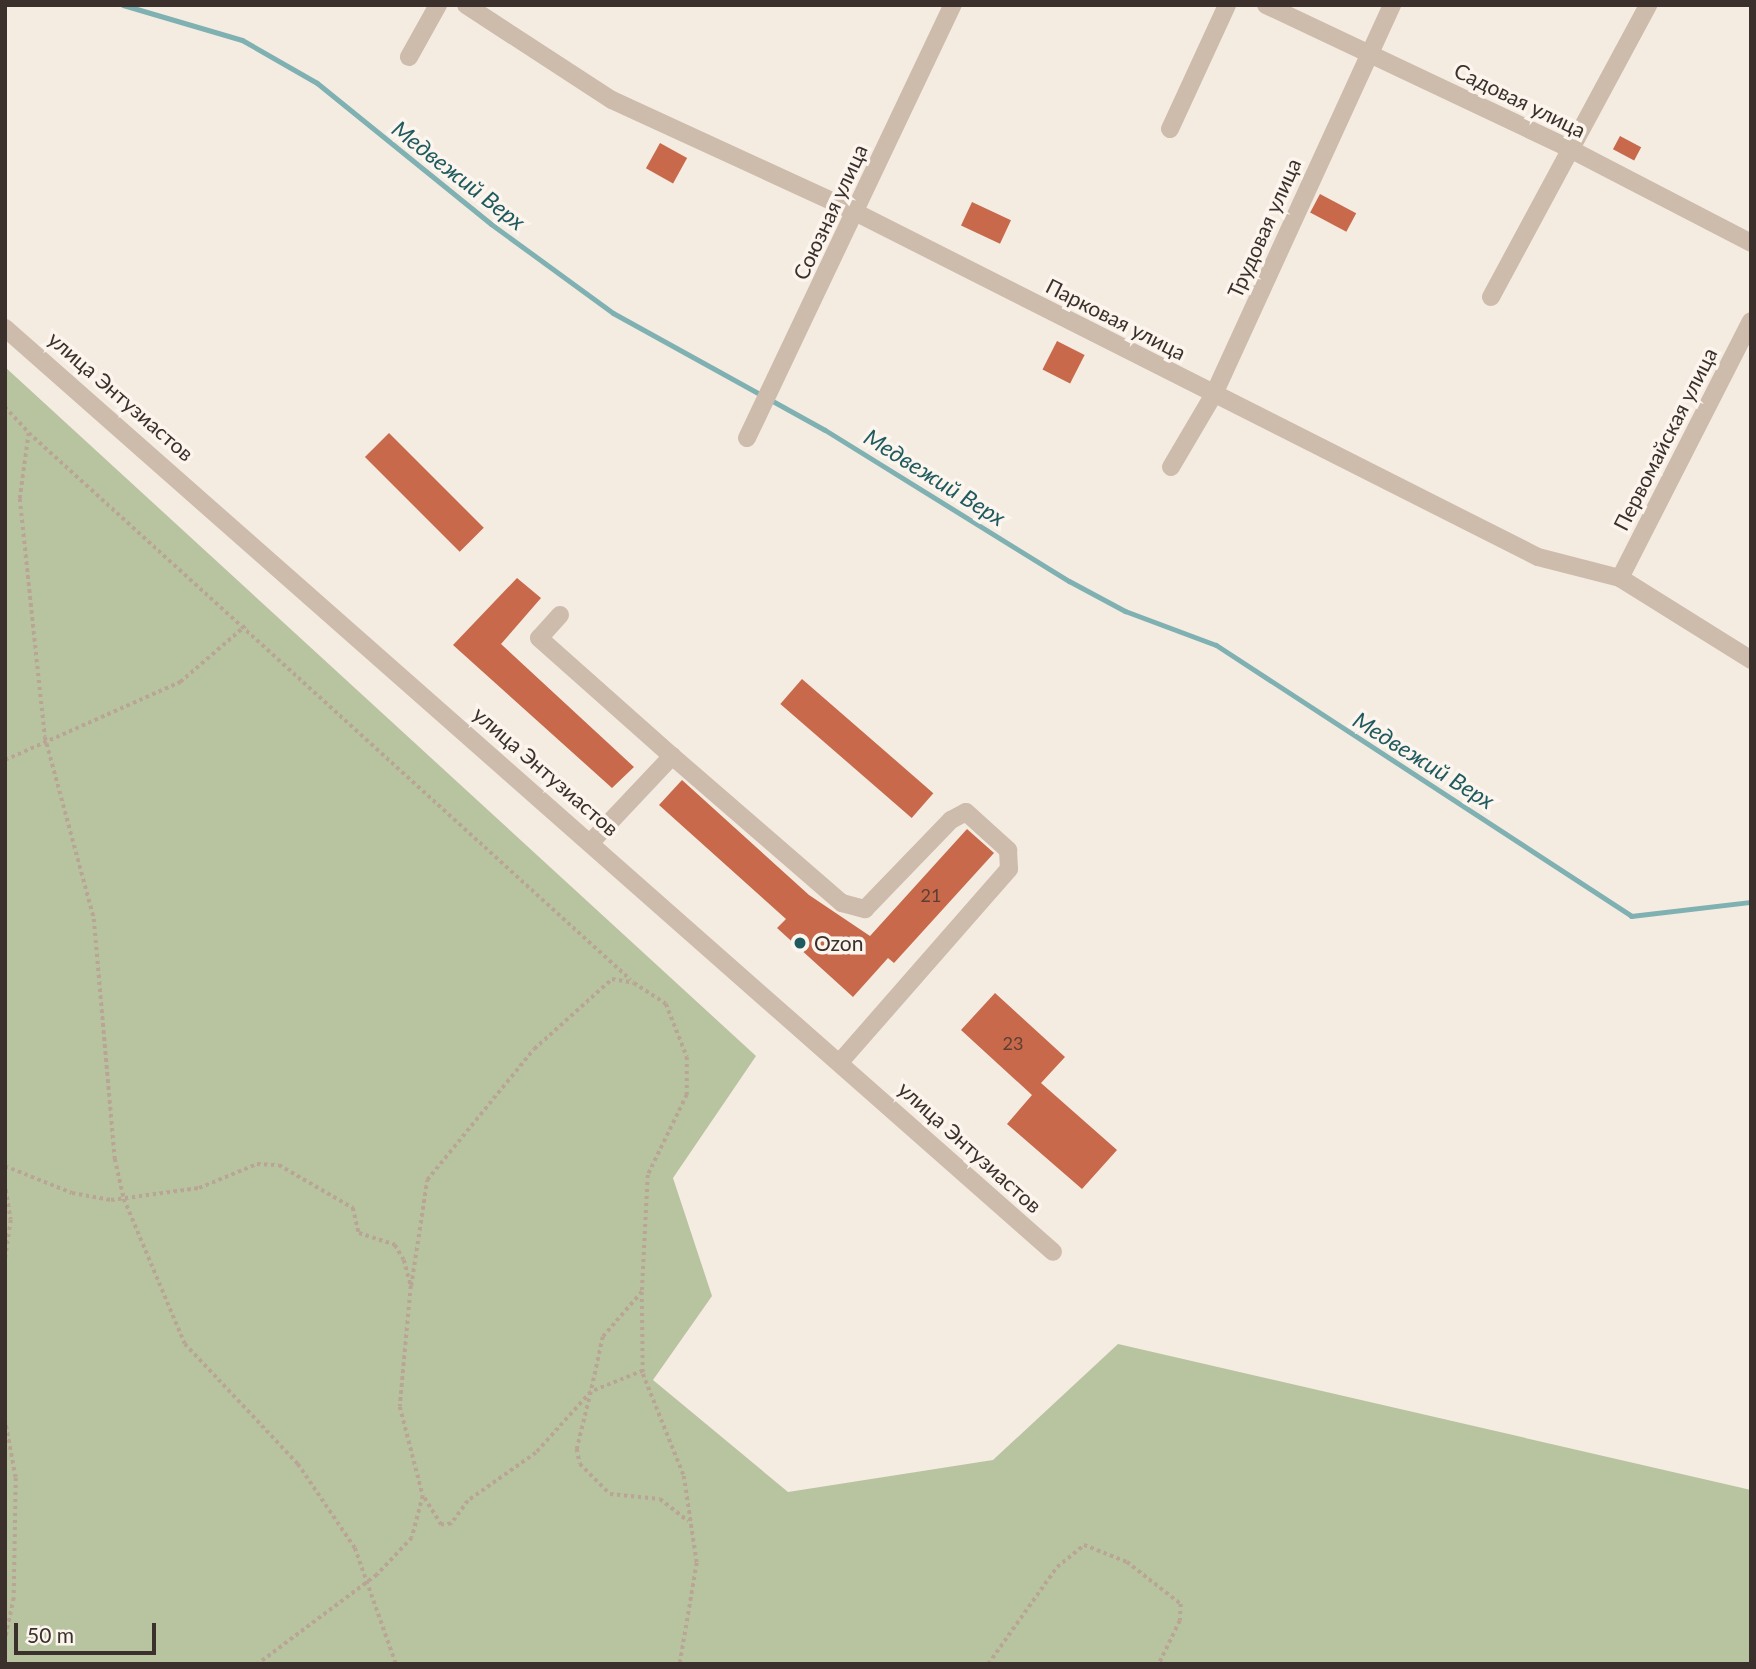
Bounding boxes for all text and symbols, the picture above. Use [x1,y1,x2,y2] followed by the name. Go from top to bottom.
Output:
[1450,57,1590,143] street label: Садовая улица
[387,114,531,236] water label: Медвежий Верх
[788,140,872,284] street label: Союзная улица
[1222,154,1306,302] street label: Трудовая улица
[1042,273,1190,365] street label: Парковая улица
[43,326,199,466] street label: улица Энтузиастов
[1608,343,1722,535] street label: Первомайская улица
[859,423,1011,531] water label: Медвежий Верх
[468,701,624,841] street label: улица Энтузиастов
[1348,706,1500,814] water label: Медвежий Верх
[921,884,941,906] house number: 21
[814,930,863,956] place label: Ozon
[792,935,808,951] marker: Ozon
[1003,1032,1023,1054] house number: 23
[893,1076,1047,1218] street label: улица Энтузиастов
[18,1610,159,1654] scale bar
[27,1622,74,1647] text: 50 m

